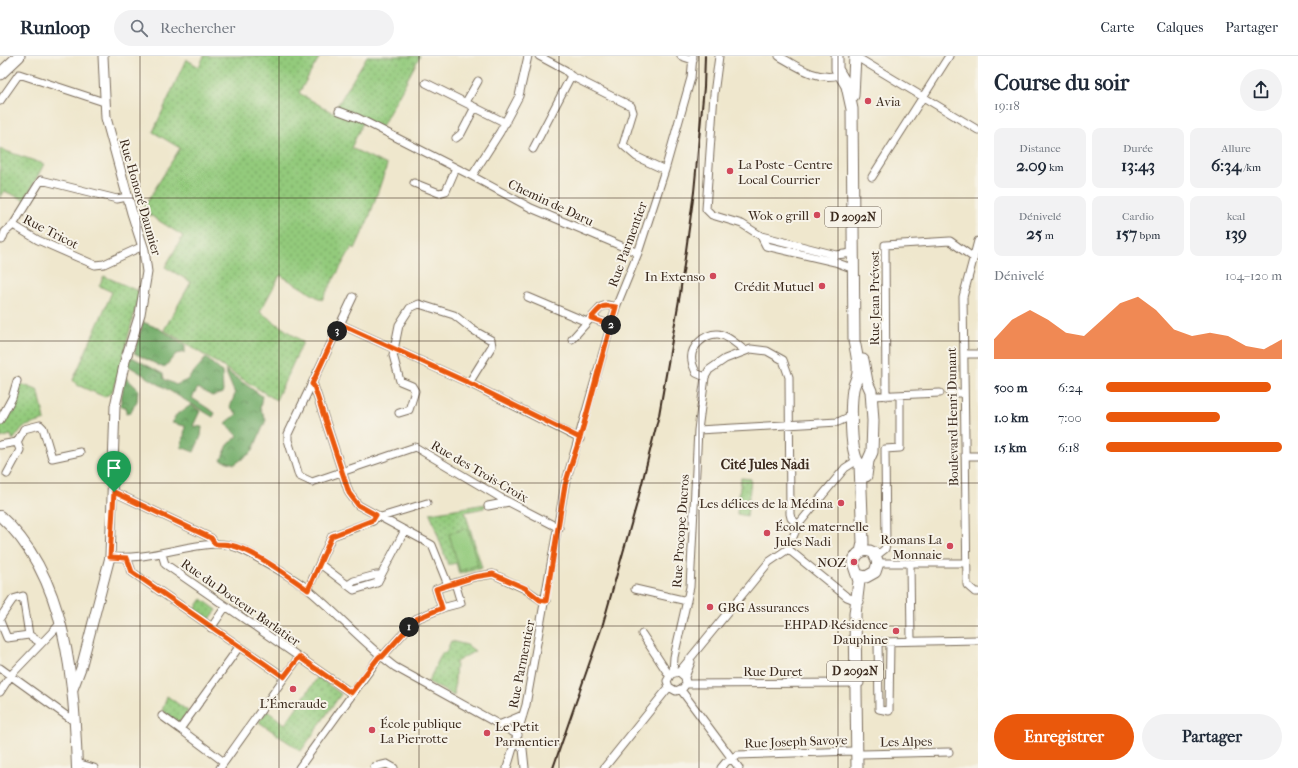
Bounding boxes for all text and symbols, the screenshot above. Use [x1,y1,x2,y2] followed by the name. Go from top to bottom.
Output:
[114,10,394,46] search box
[20,17,90,39] text: Runloop
[128,17,150,39] icon: search
[160,19,235,37] text: Rechercher
[1101,19,1134,36] text: Carte
[1156,19,1203,36] text: Calques
[1225,19,1278,36] text: Partager
[1240,69,1282,111] button: share
[994,70,1129,96] text: Course du soir
[875,94,902,109] place label: Avia
[863,96,873,106] marker: Avia
[994,98,1020,113] text: 19:18
[117,137,165,258] street label: Rue Honoré Daumier
[1019,142,1061,155] text: Distance
[1123,142,1153,155] text: Durée
[1221,142,1251,155] text: Allure
[1016,155,1047,175] text: 2.09
[1121,155,1155,175] text: 13:43
[1211,155,1241,175] text: 6:34
[738,157,833,187] place label: La Poste - Centre Local Courrier
[1047,161,1064,174] text: km
[1241,161,1261,174] text: /km
[725,166,735,176] marker: La Poste - Centre Local Courrier
[506,176,596,229] street label: Chemin de Daru
[605,199,650,289] street label: Rue Parmentier
[825,207,881,227] road number: D 2092N
[747,208,809,223] place label: Wok o grill
[812,210,822,220] marker: Wok o grill
[1019,210,1061,223] text: Dénivelé
[1122,210,1154,223] text: Cardio
[1227,210,1245,223] text: kcal
[21,211,81,252] street label: Rue Tricot
[1026,223,1042,243] text: 25
[1116,223,1137,243] text: 157
[1225,223,1247,243] text: 139
[1042,229,1054,242] text: m
[1137,229,1160,242] text: bpm
[867,250,882,346] street label: Rue Jean Prévost
[994,268,1044,283] text: Dénivelé
[1225,268,1282,283] text: 104–120 m
[645,269,705,284] place label: In Extenso
[708,271,718,281] marker: In Extenso
[734,279,814,294] place label: Crédit Mutuel
[817,281,827,291] marker: Crédit Mutuel
[601,315,621,335] pin: 2
[608,318,614,331] text: 2
[327,321,347,341] pin: 3
[335,324,339,337] text: 3
[944,347,961,487] street label: Boulevard Henri Dunant
[994,380,1028,395] text: 500 m
[1058,380,1083,395] text: 6:24
[994,410,1029,425] text: 1.0 km
[1058,410,1082,425] text: 7:00
[428,437,531,506] street label: Rue des Trois-Croix
[994,440,1027,455] text: 1.5 km
[1058,440,1079,455] text: 6:18
[97,451,131,492] pin
[721,456,810,473] district label: Cité Jules Nadi
[103,457,125,479] icon: arrive
[669,473,692,588] street label: Rue Procope Ducros
[699,496,834,511] place label: Les délices de la Médina
[836,498,846,508] marker: Les délices de la Médina
[774,519,869,549] place label: École maternelle Jules Nadi
[762,528,772,538] marker: École maternelle Jules Nadi
[880,532,943,562] place label: Romans La Monnaie
[945,541,955,551] marker: Romans La Monnaie
[817,555,846,570] place label: NOZ
[178,556,303,649] street label: Rue du Docteur Barlatier
[849,557,859,567] marker: NOZ
[718,600,809,615] place label: GBG Assurances
[705,602,715,612] marker: GBG Assurances
[399,617,419,637] pin: 1
[784,617,889,647] place label: EHPAD Résidence Dauphine
[506,618,538,710] street label: Rue Parmentier
[407,620,411,633] text: 1
[891,626,901,636] marker: EHPAD Résidence Dauphine
[827,661,883,681] road number: D 2092N
[743,664,803,679] street label: Rue Duret
[288,684,298,694] marker: L'Émeraude
[259,696,327,711] place label: L'Émeraude
[994,714,1134,760] button: Enregistrer
[1142,714,1282,760] button: Partager
[380,716,462,746] place label: École publique La Pierrotte
[495,719,560,749] place label: Le Petit Parmentier
[367,725,377,735] marker: École publique La Pierrotte
[482,728,492,738] marker: Le Petit Parmentier
[744,732,848,751] street label: Rue Joseph Savoye
[880,734,932,749] street label: Les Alpes

